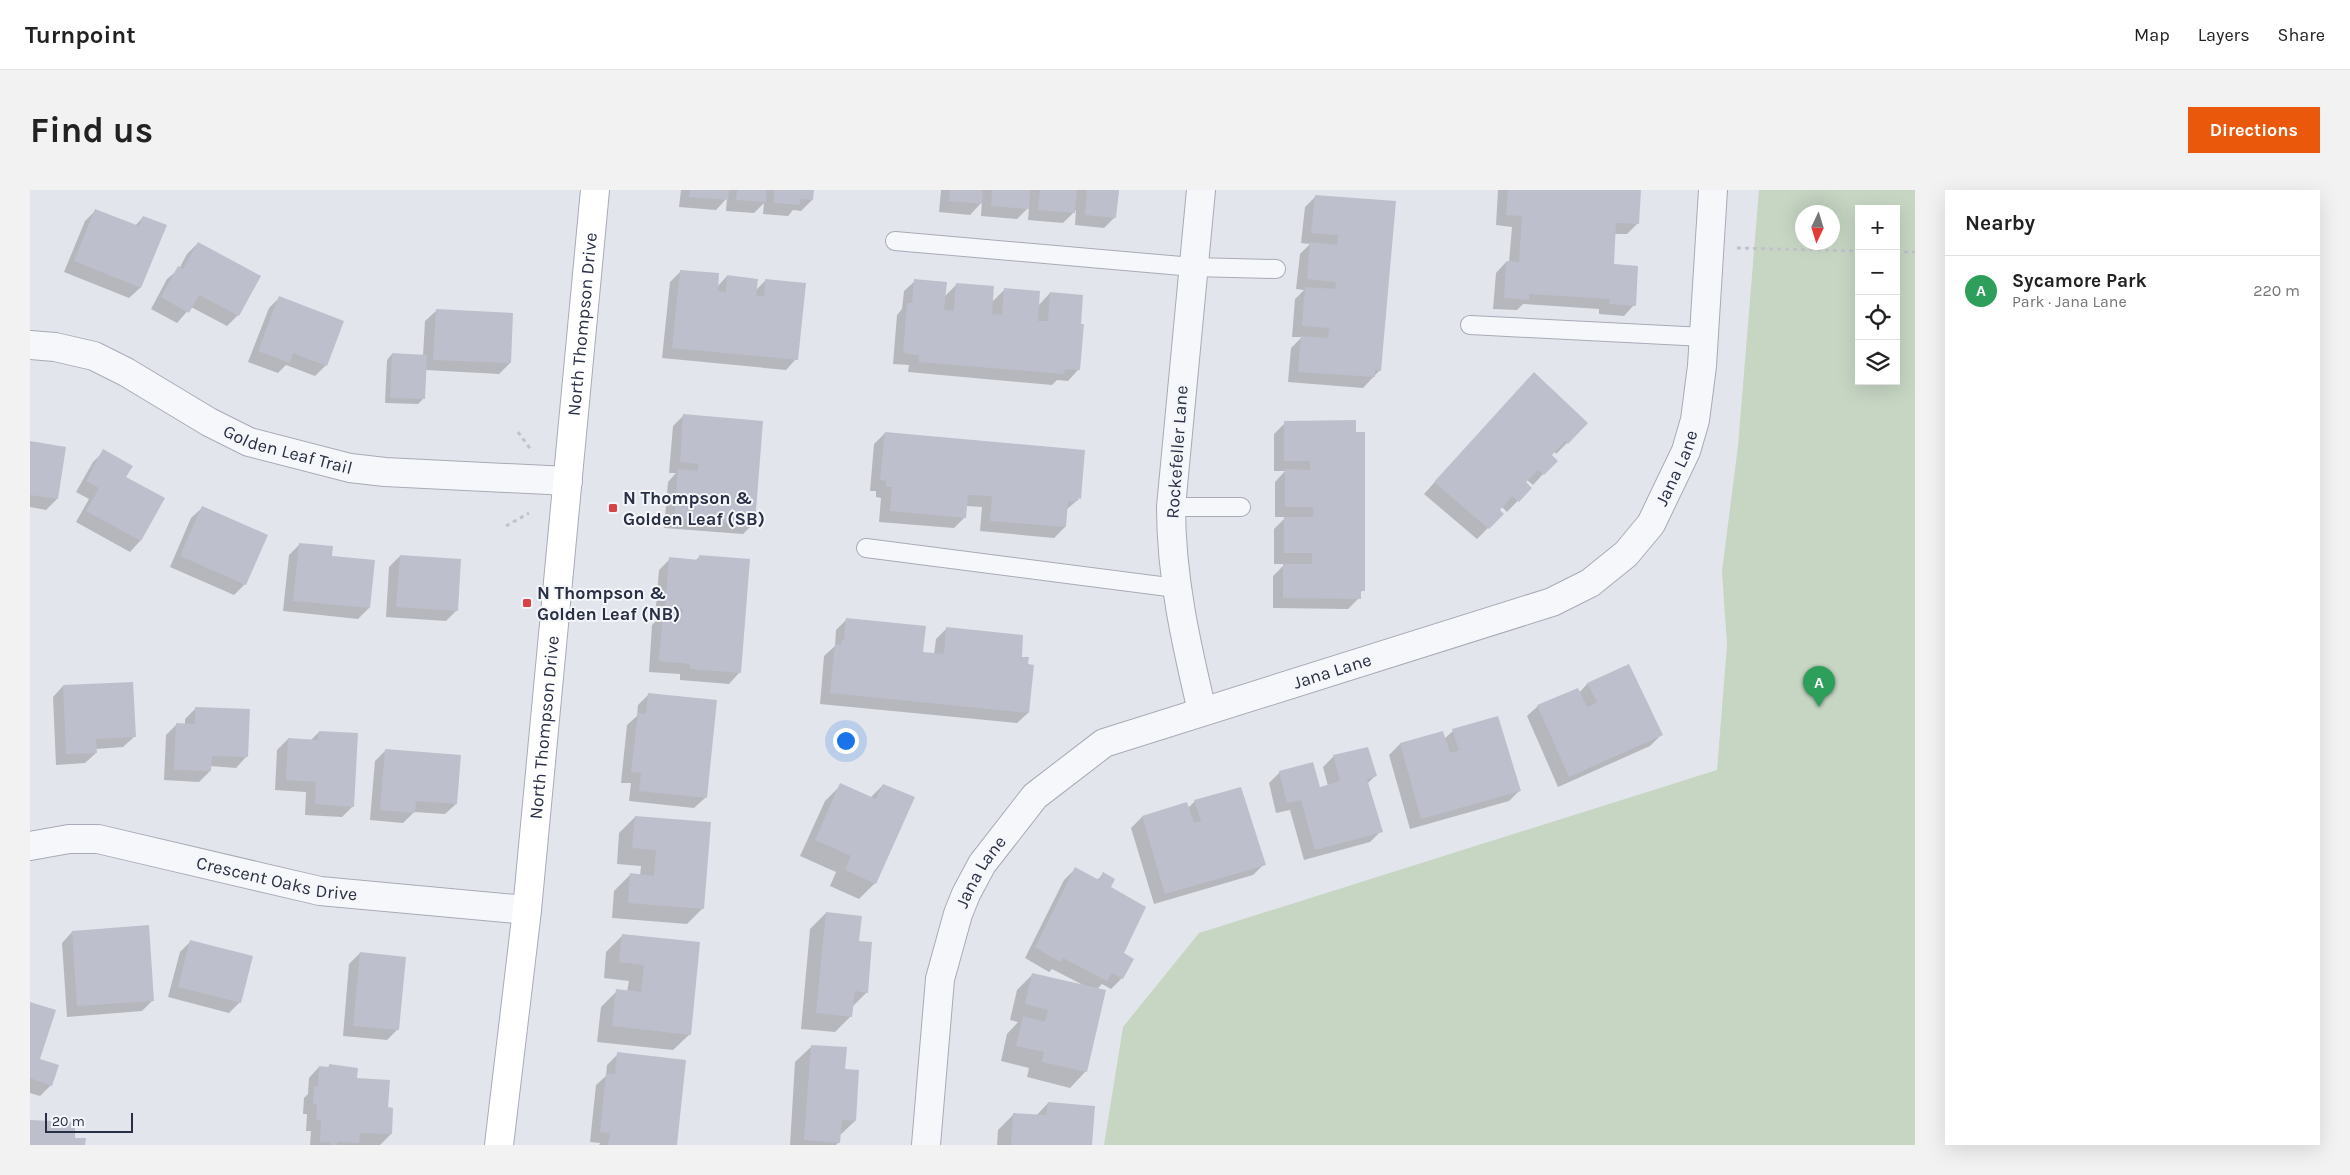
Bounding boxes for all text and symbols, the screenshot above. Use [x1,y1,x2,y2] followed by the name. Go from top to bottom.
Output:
[25,21,136,49] text: Turnpoint
[2134,24,2170,46] text: Map
[2198,24,2250,46] text: Layers
[2278,24,2325,46] text: Share
[2188,107,2320,153] button: Directions
[30,110,153,151] text: Find us
[1795,205,1840,250] north arrow
[1855,205,1900,385] map controls
[1855,205,1900,250] button: +
[1965,211,2035,235] text: Nearby
[563,232,602,417] street label: North Thompson Drive
[1855,250,1900,295] button: −
[2012,270,2147,292] text: Sycamore Park
[1976,281,1986,300] text: A
[2253,281,2300,300] text: 220 m
[2012,292,2127,311] text: Park · Jana Lane
[1855,295,1900,340] button: locate
[1855,340,1900,385] button: layers
[1161,385,1193,519] street label: Rockefeller Lane
[219,420,355,479] street label: Golden Leaf Trail
[1650,428,1702,509] street label: Jana Lane
[623,487,765,530] place label: N Thompson & Golden Leaf (SB)
[607,502,619,514] marker: N Thompson & Golden Leaf (SB)
[537,582,680,625] place label: N Thompson & Golden Leaf (NB)
[521,597,533,609] marker: N Thompson & Golden Leaf (NB)
[525,635,564,820] street label: North Thompson Drive
[1290,649,1374,694] street label: Jana Lane
[1803,666,1835,707] pin: A
[833,728,859,754] your location
[951,831,1011,911] street label: Jana Lane
[194,851,358,905] street label: Crescent Oaks Drive
[45,1110,132,1133] scale bar
[52,1113,85,1130] text: 20 m

